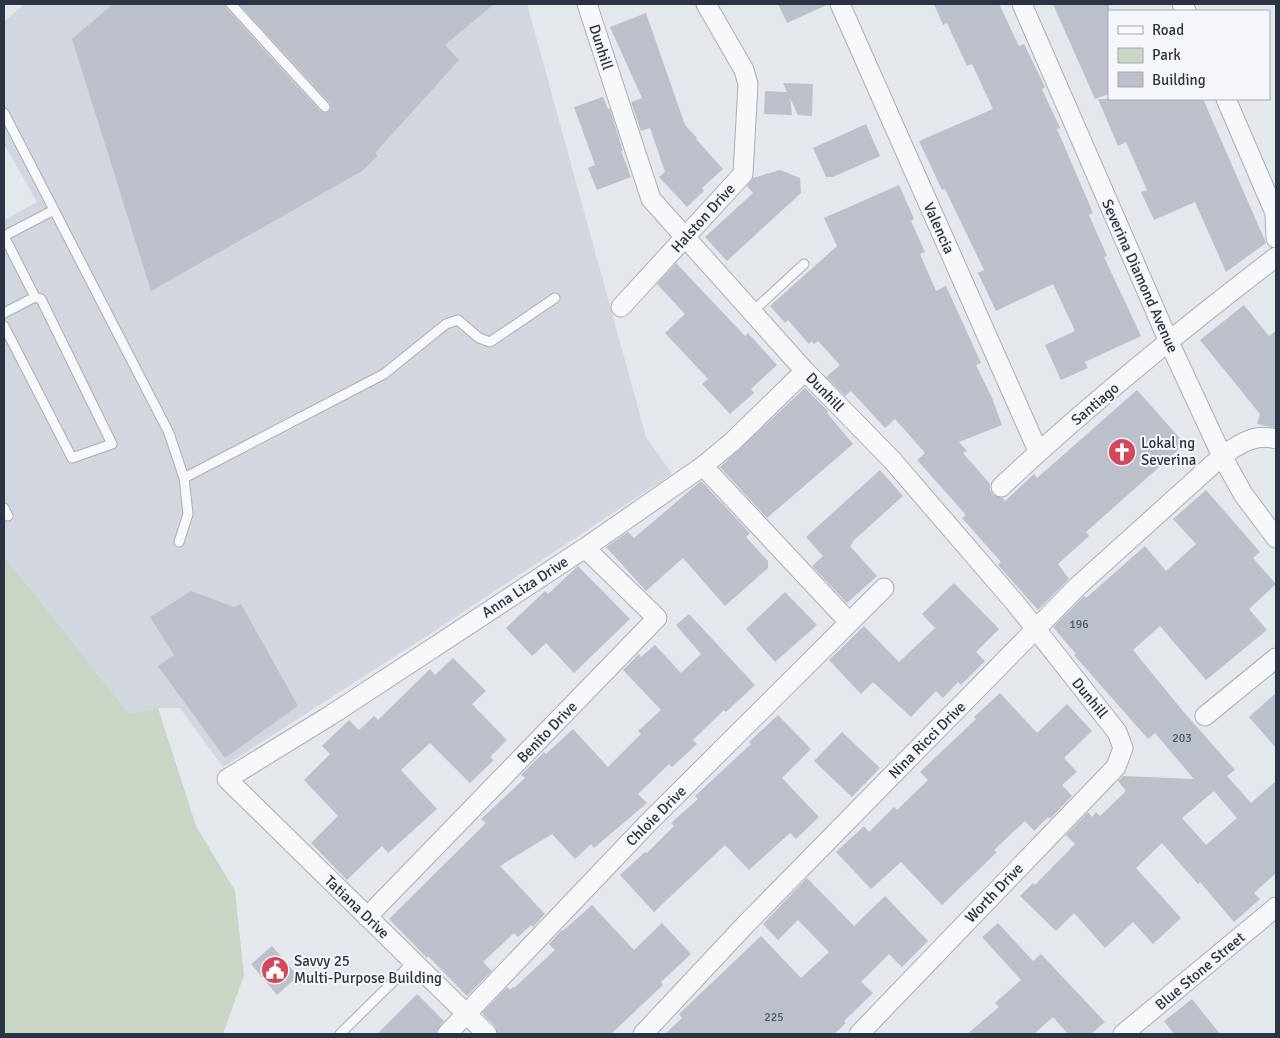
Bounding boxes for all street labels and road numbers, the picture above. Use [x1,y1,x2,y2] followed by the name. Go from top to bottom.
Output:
[585,22,617,72] street label: Dunhill
[667,180,739,256] street label: Halston Drive
[1098,196,1182,356] street label: Severina Diamond Avenue
[920,199,958,257] street label: Valencia
[802,369,848,415] street label: Dunhill
[1067,379,1123,429] street label: Santiago
[478,552,572,622] street label: Anna Liza Drive
[1068,674,1112,722] street label: Dunhill
[513,698,581,766] street label: Benito Drive
[885,698,969,782] street label: Nina Ricci Drive
[622,782,690,850] street label: Chloie Drive
[961,859,1027,927] street label: Worth Drive
[321,872,393,942] street label: Tatiana Drive
[1151,928,1249,1014] street label: Blue Stone Street

